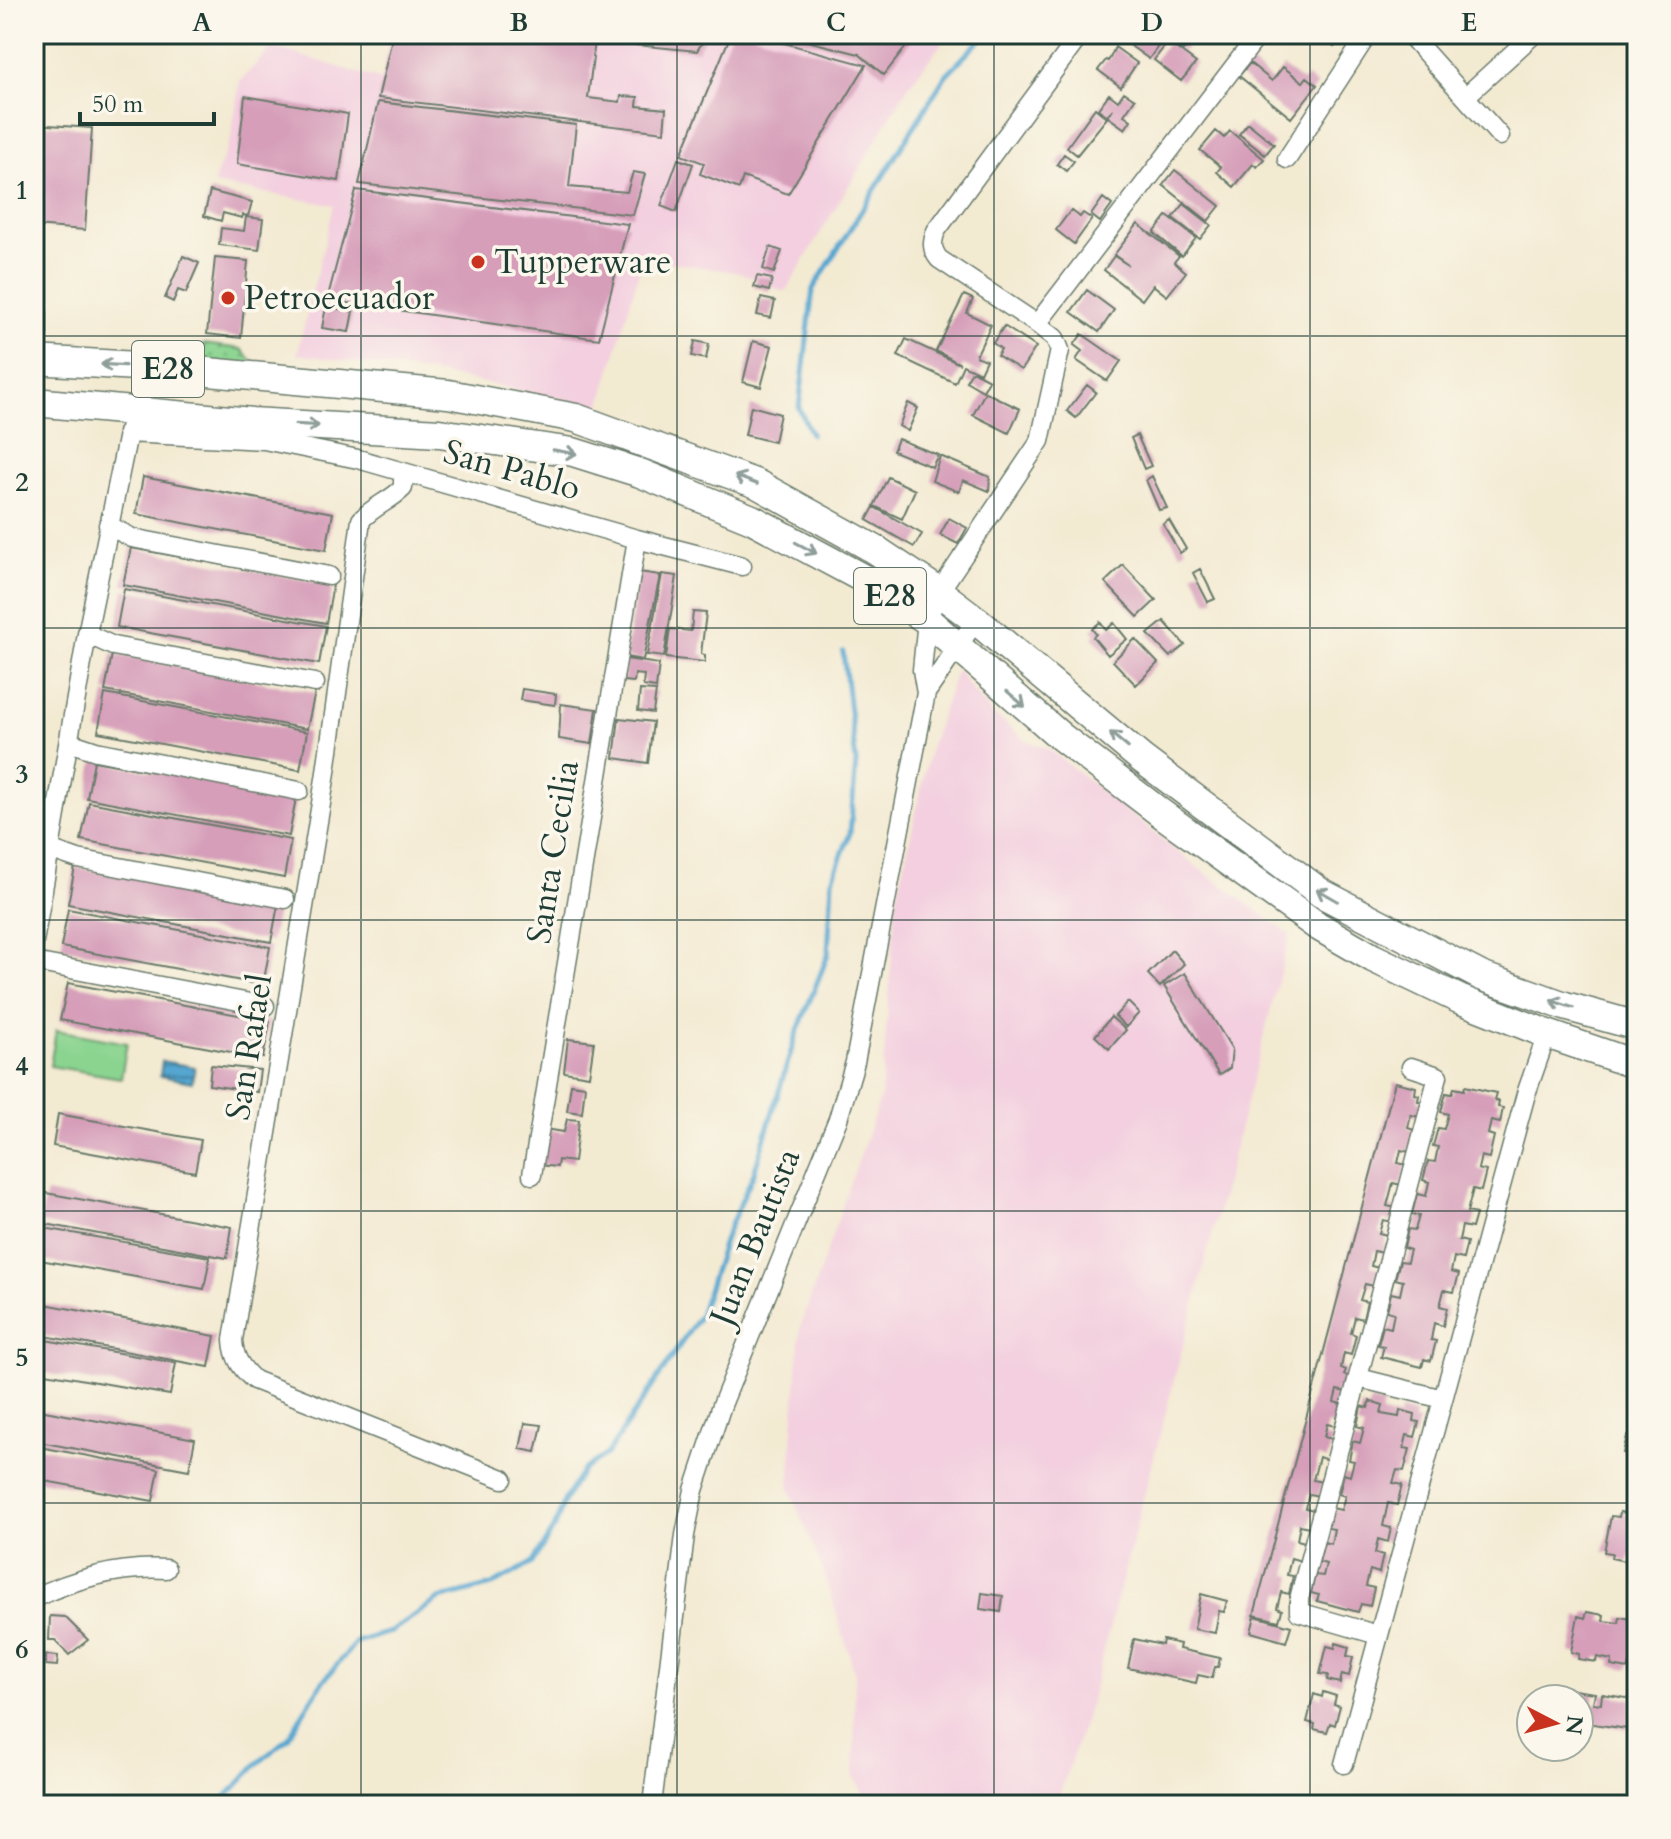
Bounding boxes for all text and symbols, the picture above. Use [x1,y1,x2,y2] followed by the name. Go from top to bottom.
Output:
[192,5,212,40] text: A
[510,5,528,40] text: B
[826,5,846,40] text: C
[1141,5,1163,40] text: D
[1461,5,1477,40] text: E
[80,76,214,126] scale bar
[92,88,144,121] text: 50 m
[15,173,29,208] text: 1
[494,239,671,285] place label: Tupperware
[469,253,487,271] marker: Tupperware
[244,275,435,321] place label: Petroecuador
[219,289,237,307] marker: Petroecuador
[132,341,204,397] road number: E28
[100,357,127,372] one-way arrow
[293,418,320,433] one-way arrow
[438,429,586,511] street label: San Pablo
[552,445,578,460] one-way arrow
[15,465,29,500] text: 2
[734,472,759,486] one-way arrow
[793,541,817,556] one-way arrow
[854,568,926,624] road number: E28
[1006,689,1026,707] one-way arrow
[1109,731,1129,749] one-way arrow
[15,757,29,792] text: 3
[516,757,590,947] street label: Santa Cecilia
[1315,887,1339,903] one-way arrow
[215,970,283,1123] street label: San Rafael
[1550,996,1575,1010] one-way arrow
[15,1049,29,1084] text: 4
[697,1141,811,1337] street label: Juan Bautista
[15,1340,29,1375] text: 5
[15,1632,29,1667] text: 6
[1515,1683,1595,1763] north arrow
[1558,1714,1590,1736] text: N

